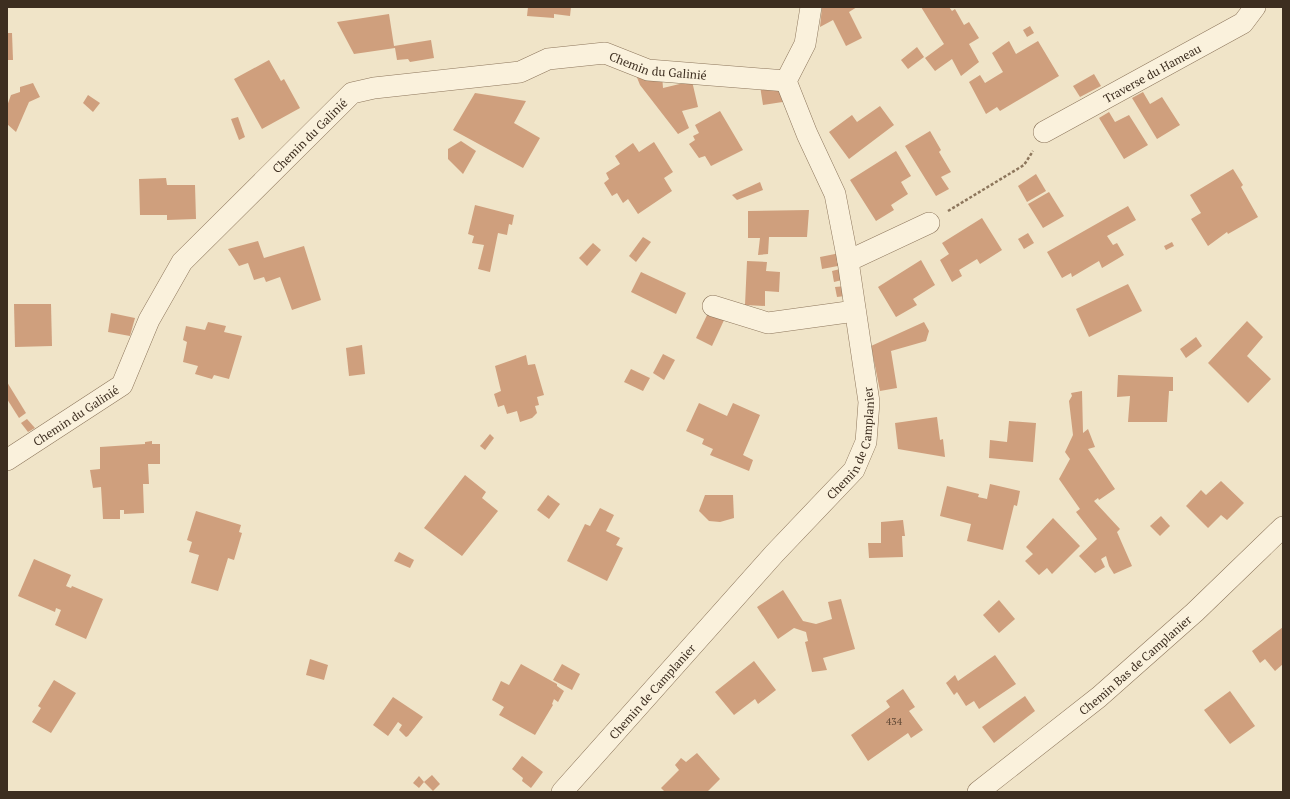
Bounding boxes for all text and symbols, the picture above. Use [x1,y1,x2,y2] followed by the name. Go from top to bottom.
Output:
[1100,40,1203,106] street label: Traverse du Hameau
[607,48,707,82] street label: Chemin du Galinié
[269,95,350,176] street label: Chemin du Galinié
[30,382,122,449] street label: Chemin du Galinié
[823,386,877,502] street label: Chemin de Camplanier
[1076,611,1194,718] street label: Chemin Bas de Camplanier
[605,640,698,742] street label: Chemin de Camplanier
[886,715,903,728] house number: 434

